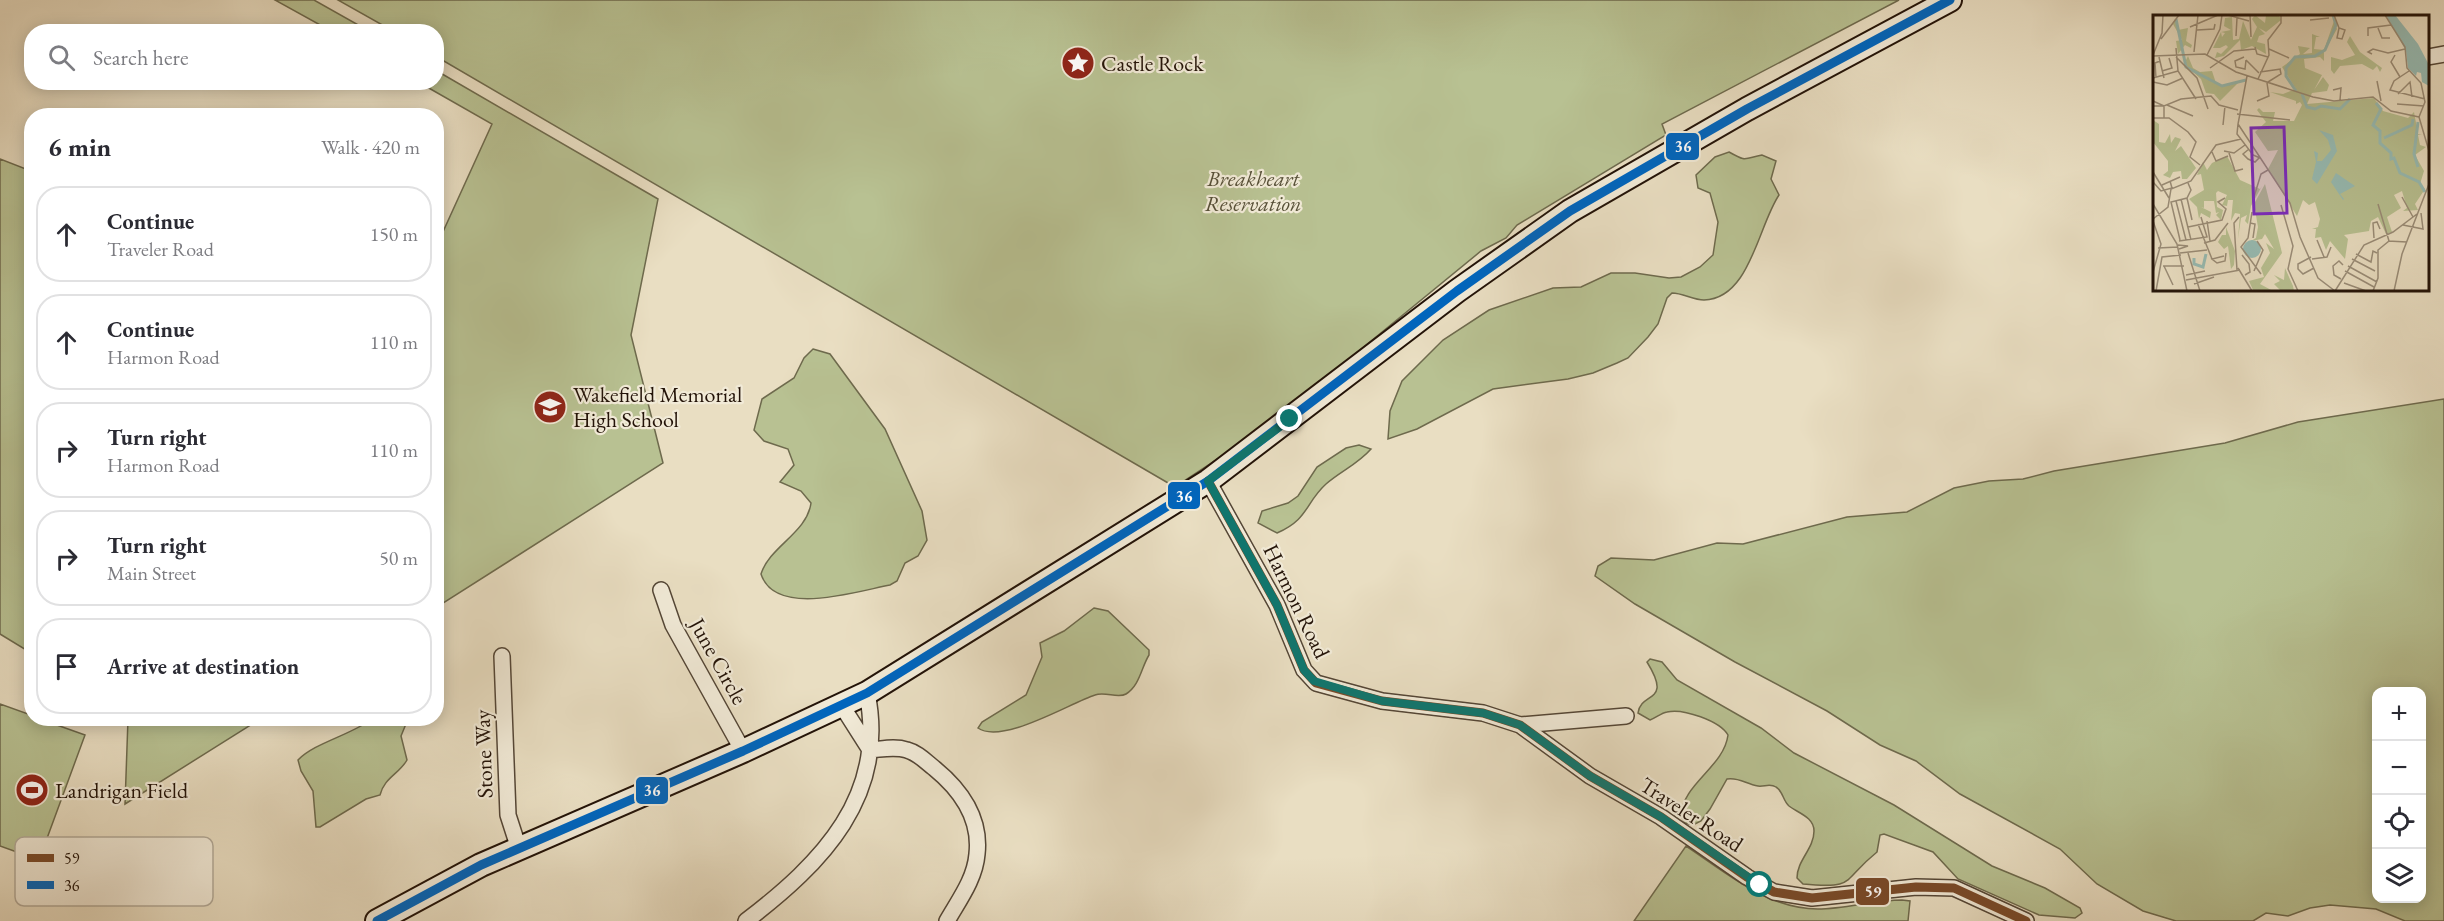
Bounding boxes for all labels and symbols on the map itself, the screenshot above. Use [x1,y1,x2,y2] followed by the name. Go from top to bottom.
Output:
[2153,15,2429,291] inset map
[1060,45,1096,81] place icon: Castle Rock
[1101,49,1204,78] place label: Castle Rock
[1665,132,1700,161] line badge: 36
[1675,136,1692,157] text: 36
[1205,164,1301,218] park label: Breakheart Reservation
[573,380,742,434] place label: Wakefield Memorial High School
[532,389,568,425] school or university icon: Wakefield Memorial High School
[1276,405,1302,431] route end
[1167,481,1201,510] line badge: 36
[1176,486,1193,507] text: 36
[1256,539,1337,664] street label: Harmon Road
[682,611,754,710] street label: June Circle
[467,709,500,799] street label: Stone Way
[1635,770,1750,859] street label: Traveler Road
[14,772,50,808] sports icon: Landrigan Field
[55,776,189,805] place label: Landrigan Field
[635,776,669,805] line badge: 36
[644,780,661,801] text: 36
[15,837,213,906] legend
[64,848,80,869] text: 59
[1746,871,1772,897] route start
[64,875,80,896] text: 36
[1855,877,1890,906] line badge: 59
[1865,881,1882,902] text: 59

